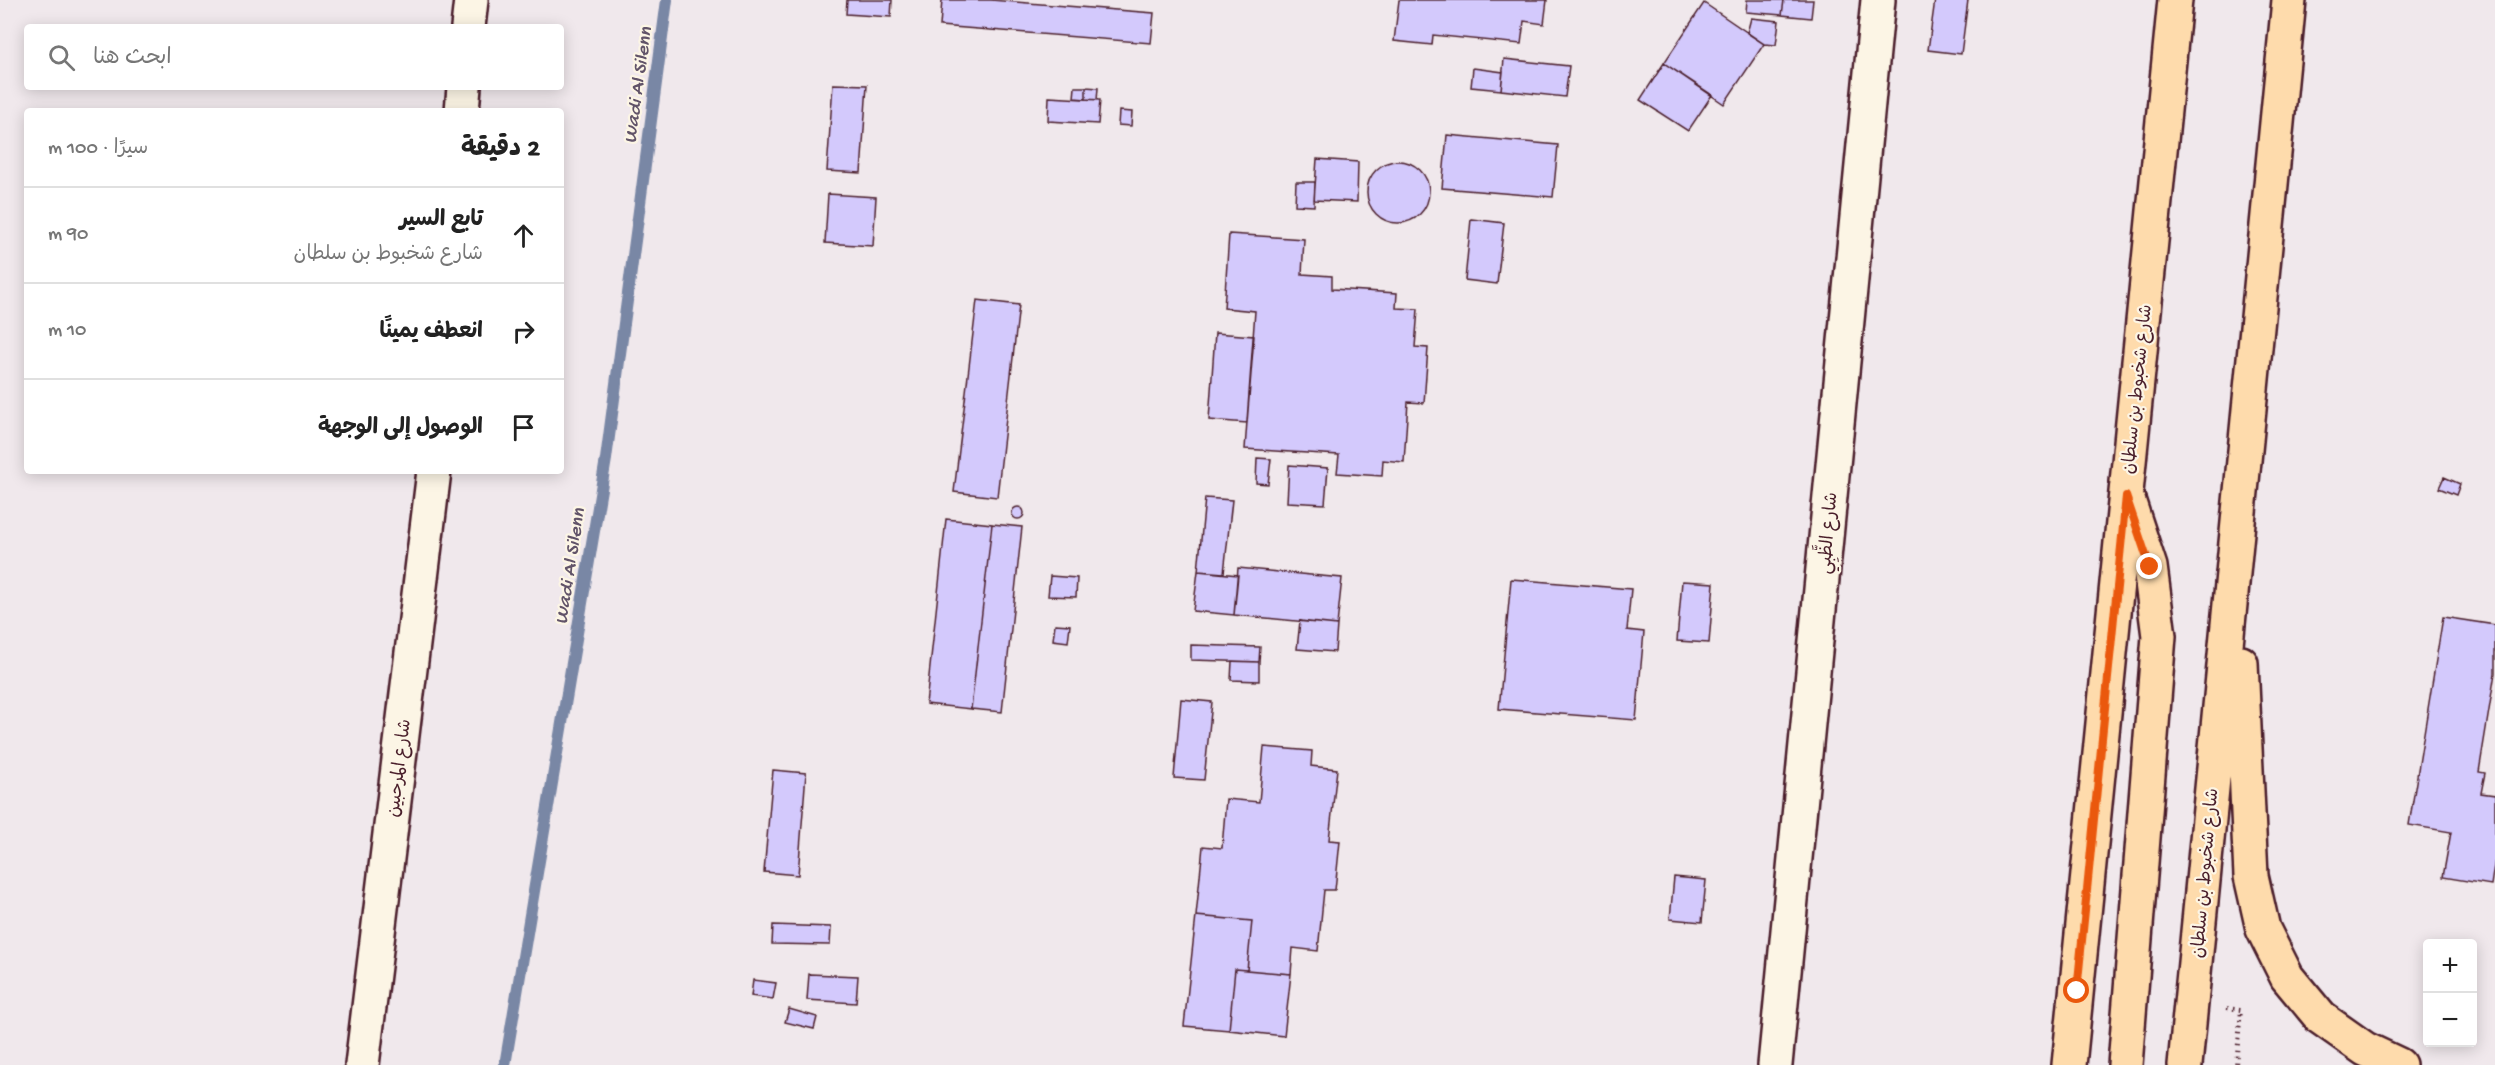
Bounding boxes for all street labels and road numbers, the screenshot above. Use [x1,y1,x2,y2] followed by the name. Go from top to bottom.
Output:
[2119,303,2158,475] street label: شارع شخبوط بن سلطان
[1808,491,1847,575] street label: شارع الظَّبِي
[384,718,417,819] street label: شارع المرحبين
[2189,787,2224,959] street label: شارع شخبوط بن سلطان

